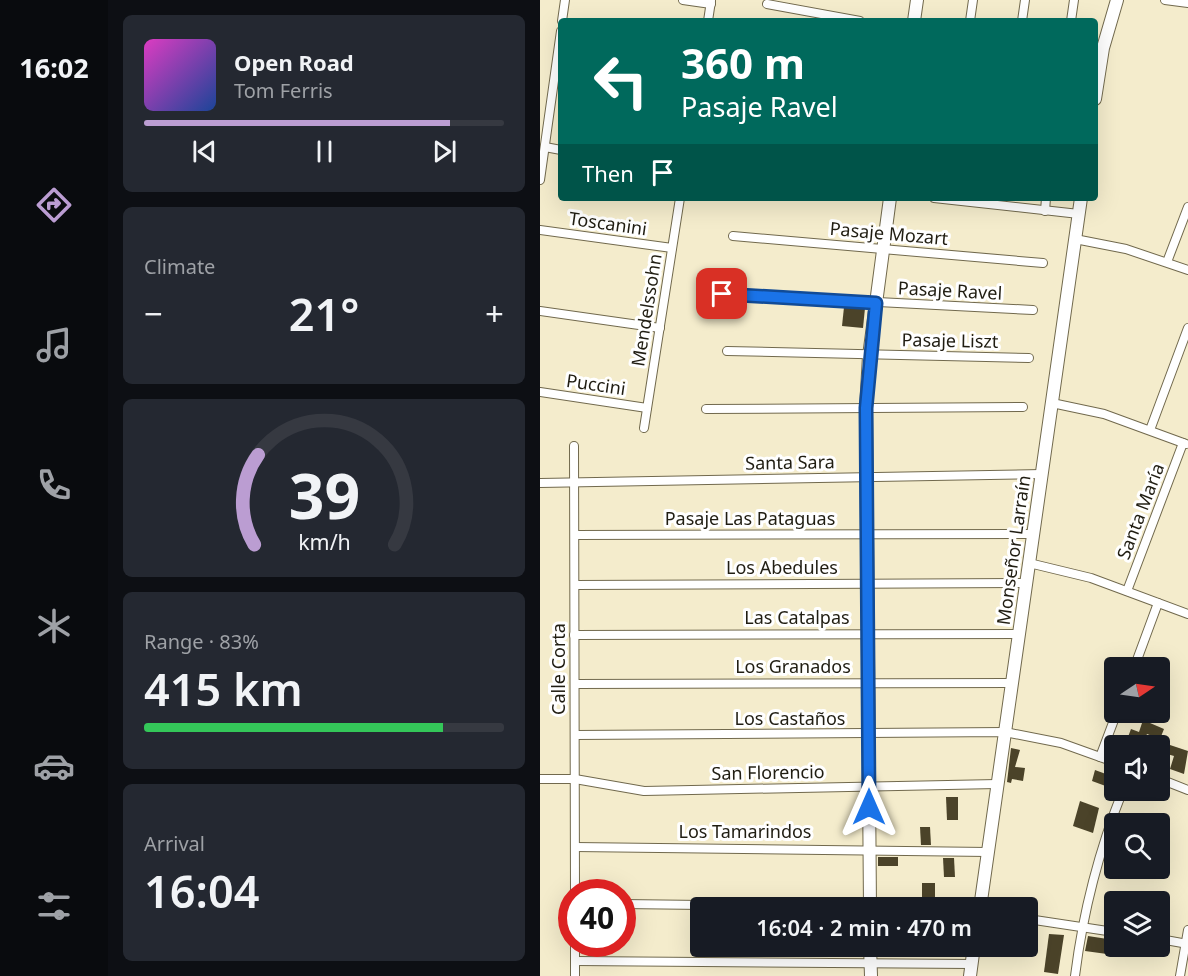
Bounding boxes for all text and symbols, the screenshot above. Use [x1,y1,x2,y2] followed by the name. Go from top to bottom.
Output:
[681,34,805,91] text: 360 m
[582,42,660,120] icon: left
[234,47,354,77] text: Open Road
[19,49,89,86] text: 16:02
[234,77,333,104] text: Tom Ferris
[681,88,838,125] text: Pasaje Ravel
[188,135,221,168] icon: previous
[308,135,341,168] icon: pause
[428,135,461,168] icon: next
[646,156,679,189] icon: arrive
[582,158,634,188] text: Then
[33,184,75,226] icon: directions
[567,206,649,240] street label: Toscanini
[829,216,950,250] street label: Pasaje Mozart
[625,252,667,368] street label: Mendelssohn
[144,253,215,280] text: Climate
[696,268,747,319] pin
[897,275,1003,305] street label: Pasaje Ravel
[705,277,738,310] icon: arrive
[289,283,359,344] text: 21°
[144,291,163,336] text: −
[485,291,504,336] text: +
[33,324,75,366] icon: music
[901,327,999,353] street label: Pasaje Liszt
[565,368,627,400] street label: Puccini
[745,449,835,475] street label: Santa Sara
[288,452,360,537] text: 39
[1111,460,1169,562] street label: Santa María
[33,464,75,506] icon: phone
[991,473,1035,627] street label: Monseñor Larraín
[665,506,835,530] street label: Pasaje Las Pataguas
[298,527,350,556] text: km/h
[726,555,838,579] street label: Los Abedules
[33,605,75,647] icon: climate
[744,605,850,629] street label: Las Catalpas
[546,623,570,715] street label: Calle Corta
[144,628,259,655] text: Range · 83%
[735,654,851,678] street label: Los Granados
[1104,657,1170,723] north arrow
[1104,657,1170,957] map controls
[144,658,303,719] text: 415 km
[735,706,845,730] street label: Los Castaños
[1104,735,1170,801] button: sound
[33,745,75,787] icon: car
[711,759,825,785] street label: San Florencio
[837,775,901,839] position arrow
[1104,813,1170,879] button: search
[678,819,812,843] street label: Los Tamarindos
[144,830,205,857] text: Arrival
[144,860,259,921] text: 16:04
[558,879,636,957] speed limit sign: 40
[33,885,75,927] icon: filters
[1104,891,1170,957] button: layers
[756,912,972,942] text: 16:04 · 2 min · 470 m

